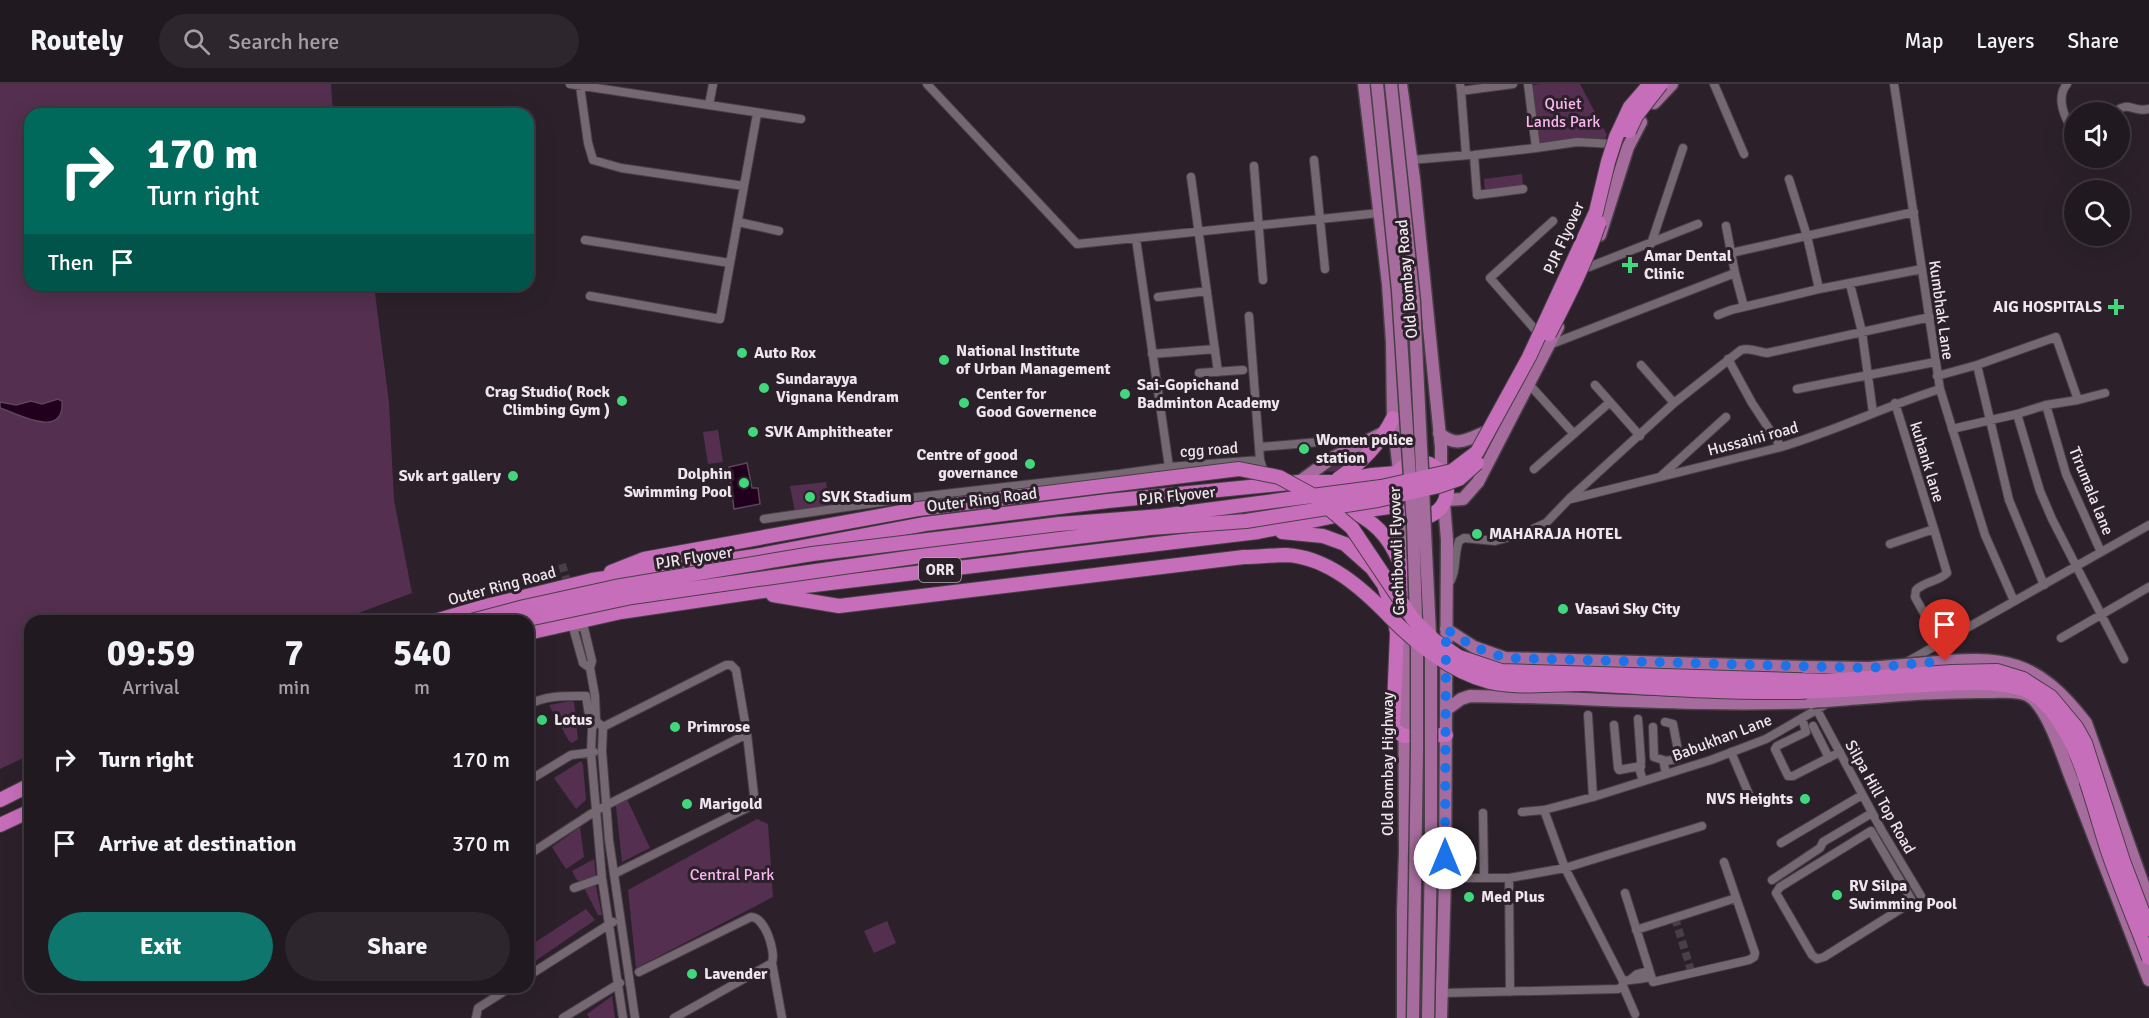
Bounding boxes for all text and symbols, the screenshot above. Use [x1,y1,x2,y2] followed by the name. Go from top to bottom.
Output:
[159,14,579,68] search box
[30,24,123,58] text: Routely
[180,25,213,58] icon: search
[228,28,339,55] text: Search here
[1905,28,1943,54] text: Map
[1976,28,2034,54] text: Layers
[2067,28,2119,54] text: Share
[1526,94,1600,132] park label: Quiet Lands Park
[2064,102,2130,246] map controls
[2064,102,2130,168] button: sound
[147,129,258,180] text: 170 m
[48,132,126,210] icon: right
[147,180,260,213] text: Turn right
[2064,180,2130,246] button: search
[1539,199,1589,277] street label: PJR Flyover
[1392,219,1422,339] street label: Old Bombay Road
[106,246,139,279] icon: arrive
[1644,246,1732,284] place label: Amar Dental Clinic
[48,249,94,276] text: Then
[1621,256,1639,274] marker: Amar Dental Clinic
[1924,259,1958,361] street label: Kumbhak Lane
[1993,297,2102,317] place label: AIG HOSPITALS
[2107,298,2125,316] marker: AIG HOSPITALS
[956,341,1110,379] place label: National Institute of Urban Management
[754,343,816,363] place label: Auto Rox
[735,346,749,360] marker: Auto Rox
[937,353,951,367] marker: National Institute of Urban Management
[776,369,899,407] place label: Sundarayya Vignana Kendram
[1137,375,1280,413] place label: Sai-Gopichand Badminton Academy
[757,381,771,395] marker: Sundarayya Vignana Kendram
[485,382,611,420] place label: Crag Studio( Rock Climbing Gym )
[976,384,1097,422] place label: Center for Good Governence
[1118,387,1132,401] marker: Sai-Gopichand Badminton Academy
[615,394,629,408] marker: Crag Studio( Rock Climbing Gym )
[957,396,971,410] marker: Center for Good Governence
[1705,417,1801,461] street label: Hussaini road
[1905,419,1949,505] street label: kuhank lane
[765,422,893,442] place label: SVK Amphitheater
[746,425,760,439] marker: SVK Amphitheater
[1316,430,1413,468] place label: Women police station
[1179,438,1239,462] street label: cgg road
[1297,442,1311,456] marker: Women police station
[2064,444,2118,538] street label: Tirumala lane
[917,445,1018,483] place label: Centre of good governance
[1023,457,1037,471] marker: Centre of good governance
[624,464,732,502] place label: Dolphin Swimming Pool
[399,466,501,486] place label: Svk art gallery
[506,469,520,483] marker: Svk art gallery
[737,476,751,490] marker: Dolphin Swimming Pool
[1138,482,1217,510] street label: PJR Flyover
[926,483,1038,517] street label: Outer Ring Road
[1385,486,1409,616] street label: Gachibowli Flyover
[822,487,912,507] place label: SVK Stadium
[803,490,817,504] marker: SVK Stadium
[1489,524,1623,544] place label: MAHARAJA HOTEL
[1470,527,1484,541] marker: MAHARAJA HOTEL
[654,542,734,574] street label: PJR Flyover
[919,558,961,582] road number: ORR
[446,562,558,610] street label: Outer Ring Road
[1575,599,1680,619] place label: Vasavi Sky City
[1919,599,1970,661] pin
[1556,602,1570,616] marker: Vasavi Sky City
[1928,608,1961,641] icon: arrive
[107,631,195,676] text: 09:59
[284,631,304,676] text: 7
[393,631,451,676] text: 540
[122,675,180,700] text: Arrival
[278,675,310,700] text: min
[414,675,430,700] text: m
[1378,691,1398,836] street label: Old Bombay Highway
[554,710,592,730] place label: Lotus
[1669,710,1775,766] street label: Babukhan Lane
[535,713,549,727] marker: Lotus
[687,717,750,737] place label: Primrose
[668,720,682,734] marker: Primrose
[1840,737,1920,857] street label: Silpa Hill Top Road
[48,743,81,776] icon: right
[99,746,194,773] text: Turn right
[452,746,510,773] text: 170 m
[1706,789,1793,809] place label: NVS Heights
[1798,792,1812,806] marker: NVS Heights
[699,794,763,814] place label: Marigold
[680,797,694,811] marker: Marigold
[1413,826,1477,890] position arrow
[48,827,81,860] icon: arrive
[99,830,296,857] text: Arrive at destination
[452,830,510,857] text: 370 m
[690,865,774,885] park label: Central Park
[1849,876,1957,914] place label: RV Silpa Swimming Pool
[1481,887,1545,907] place label: Med Plus
[1830,888,1844,902] marker: RV Silpa Swimming Pool
[1462,890,1476,904] marker: Med Plus
[48,912,273,981] button: Exit
[285,912,510,981] button: Share
[704,964,768,984] place label: Lavender
[685,967,699,981] marker: Lavender

